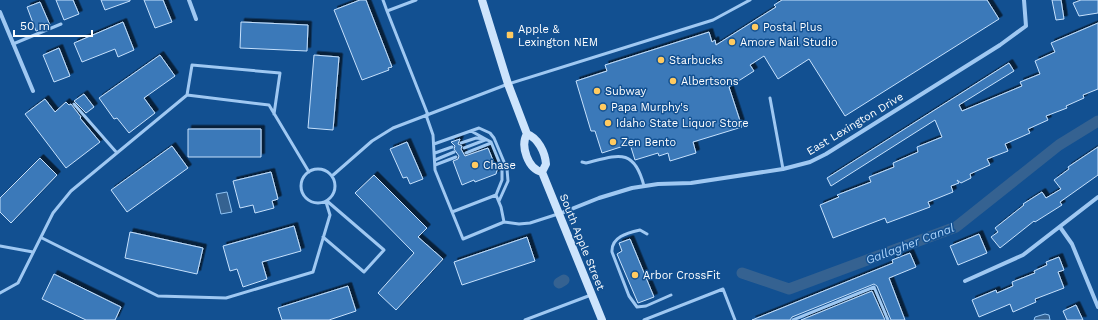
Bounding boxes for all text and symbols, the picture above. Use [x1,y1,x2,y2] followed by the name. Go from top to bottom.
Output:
[14,12,92,38] scale bar
[20,19,50,33] text: 50 m
[763,21,822,34] place label: Postal Plus
[750,22,760,32] marker: Postal Plus
[518,23,598,49] place label: Apple & Lexington NEM
[505,30,515,40] marker: Apple & Lexington NEM
[740,36,838,49] place label: Amore Nail Studio
[727,37,737,47] marker: Amore Nail Studio
[669,54,723,67] place label: Starbucks
[656,55,666,65] marker: Starbucks
[681,75,739,88] place label: Albertsons
[668,76,678,86] marker: Albertsons
[605,85,646,98] place label: Subway
[592,86,602,96] marker: Subway
[804,90,906,158] street label: East Lexington Drive
[611,101,689,114] place label: Papa Murphy's
[598,102,608,112] marker: Papa Murphy's
[616,117,749,130] place label: Idaho State Liquor Store
[603,118,613,128] marker: Idaho State Liquor Store
[621,136,676,149] place label: Zen Bento
[608,137,618,147] marker: Zen Bento
[483,159,516,172] place label: Chase
[470,160,480,170] marker: Chase
[557,192,607,292] street label: South Apple Street
[864,221,957,267] water label: Gallagher Canal
[643,269,721,282] place label: Arbor CrossFit
[630,270,640,280] marker: Arbor CrossFit

